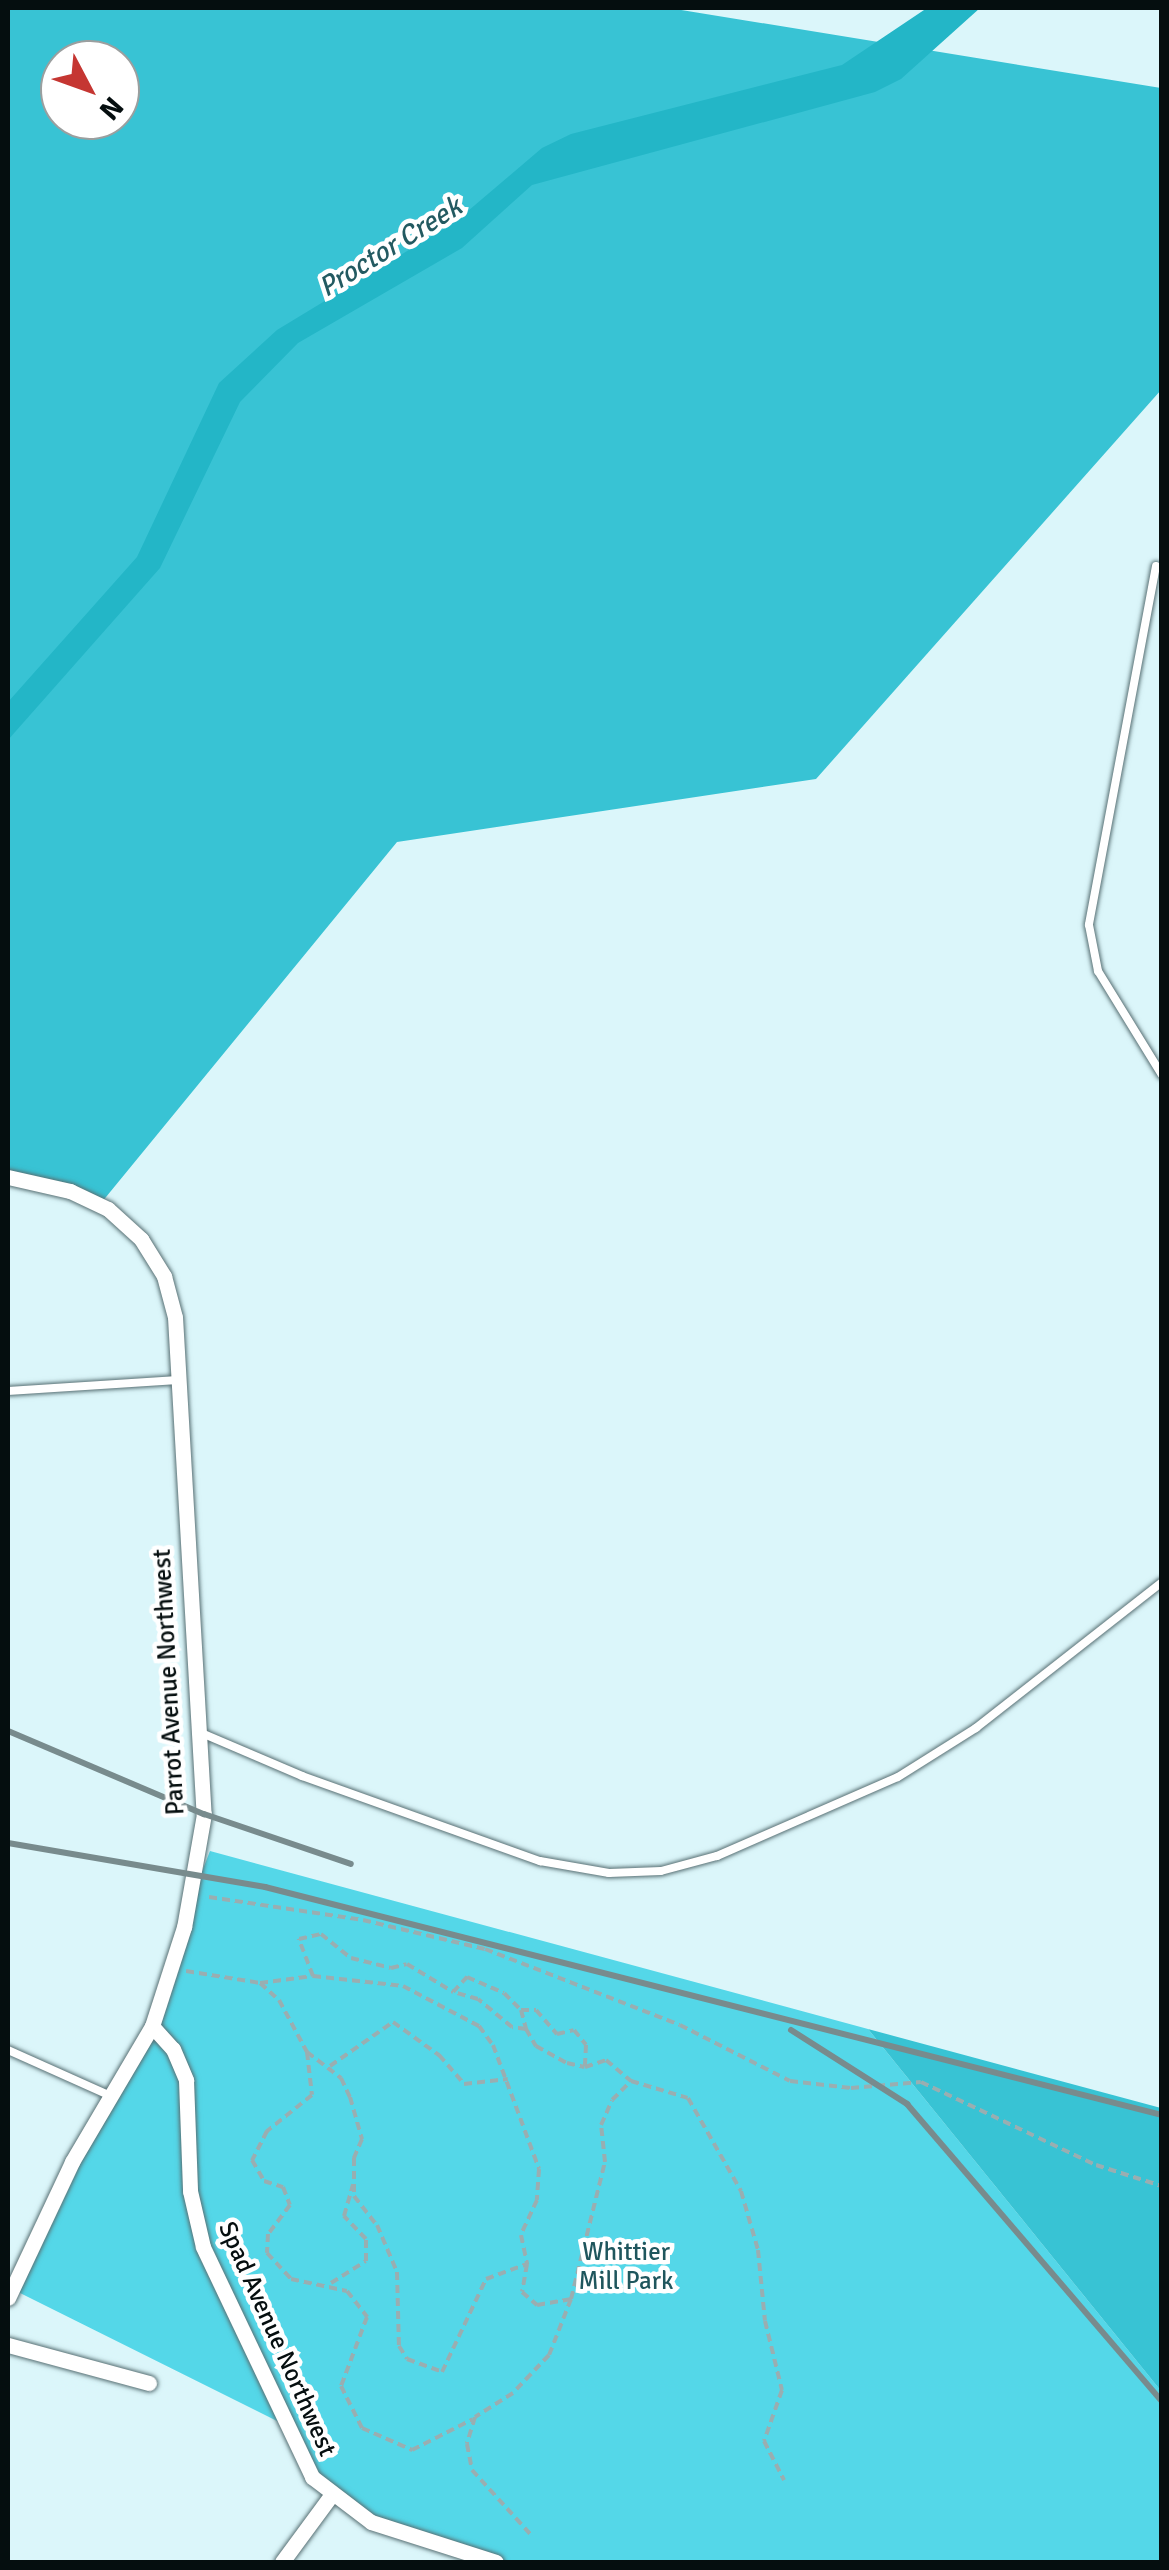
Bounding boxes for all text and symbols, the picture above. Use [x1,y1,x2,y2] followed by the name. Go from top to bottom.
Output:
[40,40,140,140] north arrow
[92,90,130,127] text: N
[312,190,468,304] water label: Proctor Creek
[147,1548,191,1816] street label: Parrot Avenue Northwest
[212,2217,342,2461] street label: Spad Avenue Northwest
[579,2238,673,2297] park label: Whittier Mill Park

